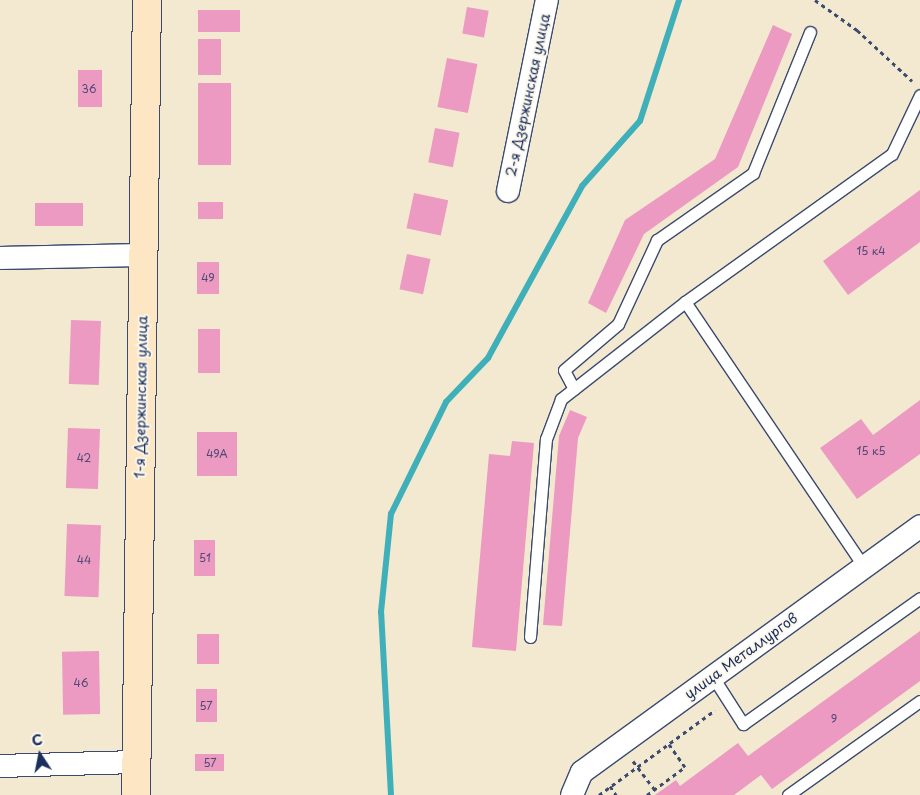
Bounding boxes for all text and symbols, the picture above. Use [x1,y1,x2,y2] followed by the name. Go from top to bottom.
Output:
[502,11,554,179] street label: 2-я Дзержинская улица
[82,82,96,96] house number: 36
[856,244,886,258] house number: 15 к4
[201,271,215,285] house number: 49
[131,315,151,479] street label: 1-я Дзержинская улица
[856,444,886,458] house number: 15 к5
[206,447,228,461] house number: 49А
[77,451,91,465] house number: 42
[199,551,211,565] house number: 51
[77,553,91,567] house number: 44
[681,609,801,703] street label: улица Металлургов
[74,676,88,690] house number: 46
[199,699,213,713] house number: 57
[831,712,837,726] house number: 9
[30,728,44,751] text: С
[15,730,65,780] north arrow
[203,756,217,770] house number: 57

